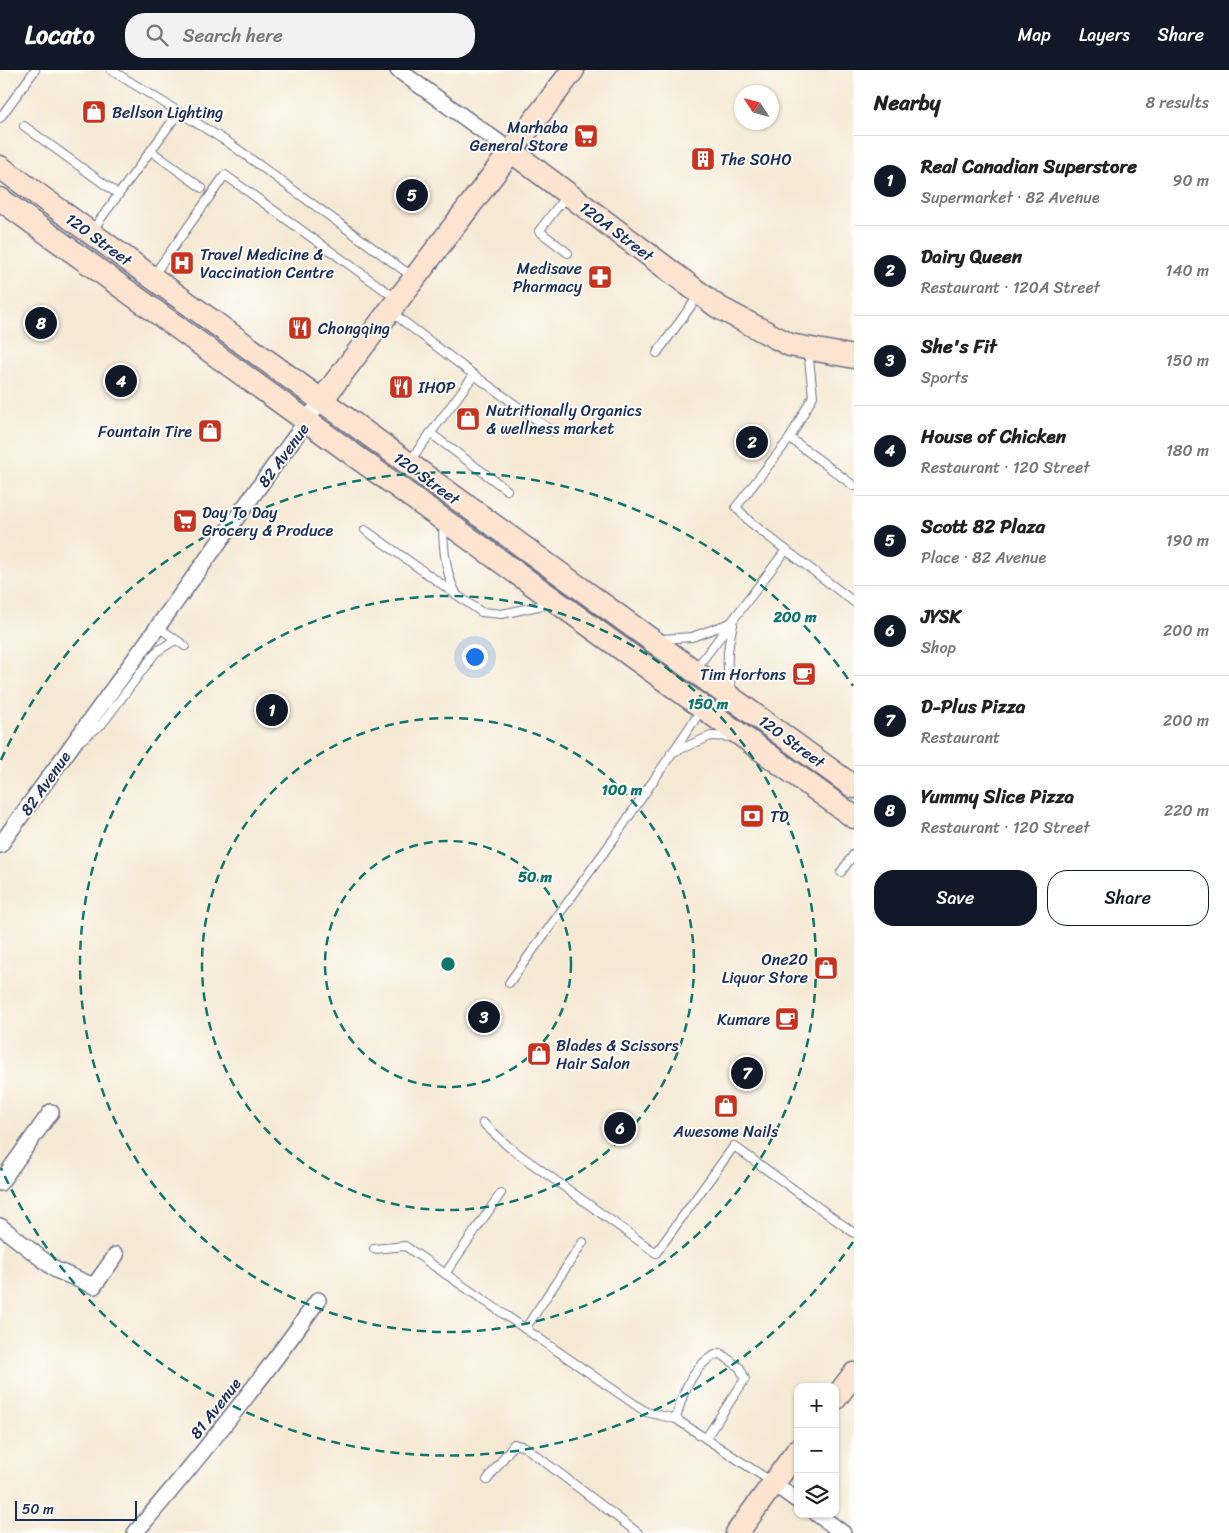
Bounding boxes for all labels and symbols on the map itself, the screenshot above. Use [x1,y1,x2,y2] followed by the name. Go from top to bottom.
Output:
[734,85,779,130] north arrow
[112,98,223,127] place label: Bellson Lighting
[81,99,107,125] shop icon: Bellson Lighting
[470,113,568,160] place label: Marhaba General Store
[573,123,599,149] supermarket icon: Marhaba General Store
[720,145,792,174] place label: The SOHO
[690,146,716,172] building icon: The SOHO
[396,176,428,214] pin: 5
[573,194,661,270] street label: 120A Street
[59,205,139,274] street label: 120 Street
[200,240,334,287] place label: Travel Medicine & Vaccination Centre
[169,250,195,276] hospital icon: Travel Medicine & Vaccination Centre
[513,254,583,301] place label: Medisave Pharmacy
[587,264,613,290] pharmacy icon: Medisave Pharmacy
[25,304,57,342] pin: 8
[318,314,390,343] place label: Chongqing
[287,315,313,341] restaurant icon: Chongqing
[105,362,137,400] pin: 4
[417,373,456,402] place label: IHOP
[388,374,414,400] restaurant icon: IHOP
[486,396,642,443] place label: Nutritionally Organics & wellness market
[455,406,481,432] shop icon: Nutritionally Organics & wellness market
[98,417,192,446] place label: Fountain Tire
[250,417,317,494] street label: 82 Avenue
[197,418,223,444] shop icon: Fountain Tire
[736,423,768,461] pin: 2
[387,444,467,513] street label: 120 Street
[202,498,334,545] place label: Day To Day Grocery & Produce
[172,508,198,534] supermarket icon: Day To Day Grocery & Produce
[772,604,817,630] text: 200 m
[462,644,488,670] your location
[700,660,787,689] place label: Tim Hortons
[791,661,817,687] cafe icon: Tim Hortons
[256,691,288,729] pin: 1
[688,691,729,717] text: 150 m
[752,707,832,776] street label: 120 Street
[12,744,79,822] street label: 82 Avenue
[602,777,643,803] text: 100 m
[770,802,789,831] place label: TD
[739,803,765,829] bank icon: TD
[518,864,553,890] text: 50 m
[722,945,808,992] place label: One20 Liquor Store
[439,955,457,973] centre of rings
[813,955,839,981] shop icon: One20 Liquor Store
[468,998,500,1036] pin: 3
[717,1005,770,1034] place label: Kumare
[774,1006,800,1032] cafe icon: Kumare
[556,1031,679,1078] place label: Blades & Scissors Hair Salon
[526,1041,552,1067] shop icon: Blades & Scissors Hair Salon
[731,1054,763,1092] pin: 7
[713,1093,739,1119] shop icon: Awesome Nails
[604,1109,636,1147] pin: 6
[673,1117,779,1146] place label: Awesome Nails
[182,1371,249,1446] street label: 81 Avenue
[15,1498,138,1521] scale bar

